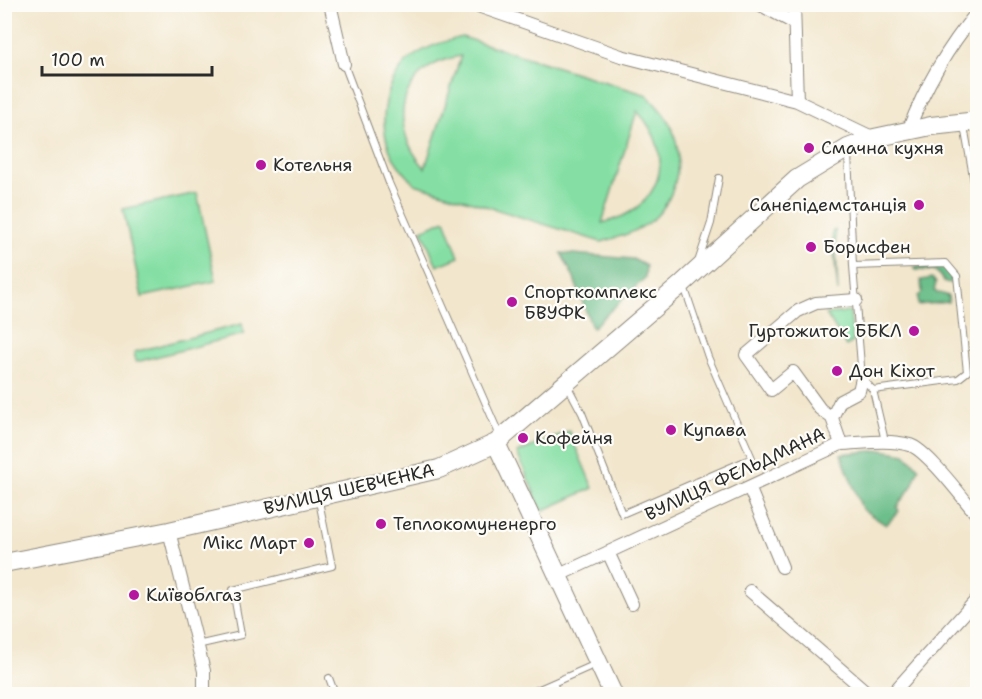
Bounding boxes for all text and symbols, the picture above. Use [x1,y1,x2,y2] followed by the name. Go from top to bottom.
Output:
[42,39,212,77] scale bar
[51,48,105,72] text: 100 m
[821,136,944,160] place label: Смачна кухня
[802,141,816,155] marker: Смачна кухня
[273,153,352,177] place label: Котельня
[254,158,268,172] marker: Котельня
[749,193,907,217] place label: Санепідемстанція
[912,198,926,212] marker: Санепідемстанція
[823,235,911,259] place label: Борисфен
[804,240,818,254] marker: Борисфен
[524,280,657,325] place label: Спорткомплекс БВУФК
[505,295,519,309] marker: Спорткомплекс БВУФК
[748,319,902,343] place label: Гуртожиток ББКЛ
[907,324,921,338] marker: Гуртожиток ББКЛ
[849,359,936,383] place label: Дон Кіхот
[830,364,844,378] marker: Дон Кіхот
[683,418,746,442] place label: Купава
[641,422,829,526] street label: ВУЛИЦЯ ФЕЛЬДМАНА
[664,423,678,437] marker: Купава
[535,426,613,450] place label: Кофейня
[516,431,530,445] marker: Кофейня
[261,458,437,520] street label: ВУЛИЦЯ ШЕВЧЕНКА
[393,512,557,536] place label: Теплокомуненерго
[374,517,388,531] marker: Теплокомуненерго
[203,531,298,555] place label: Мікс Март
[302,536,316,550] marker: Мікс Март
[146,583,242,607] place label: Київоблгаз
[127,588,141,602] marker: Київоблгаз

